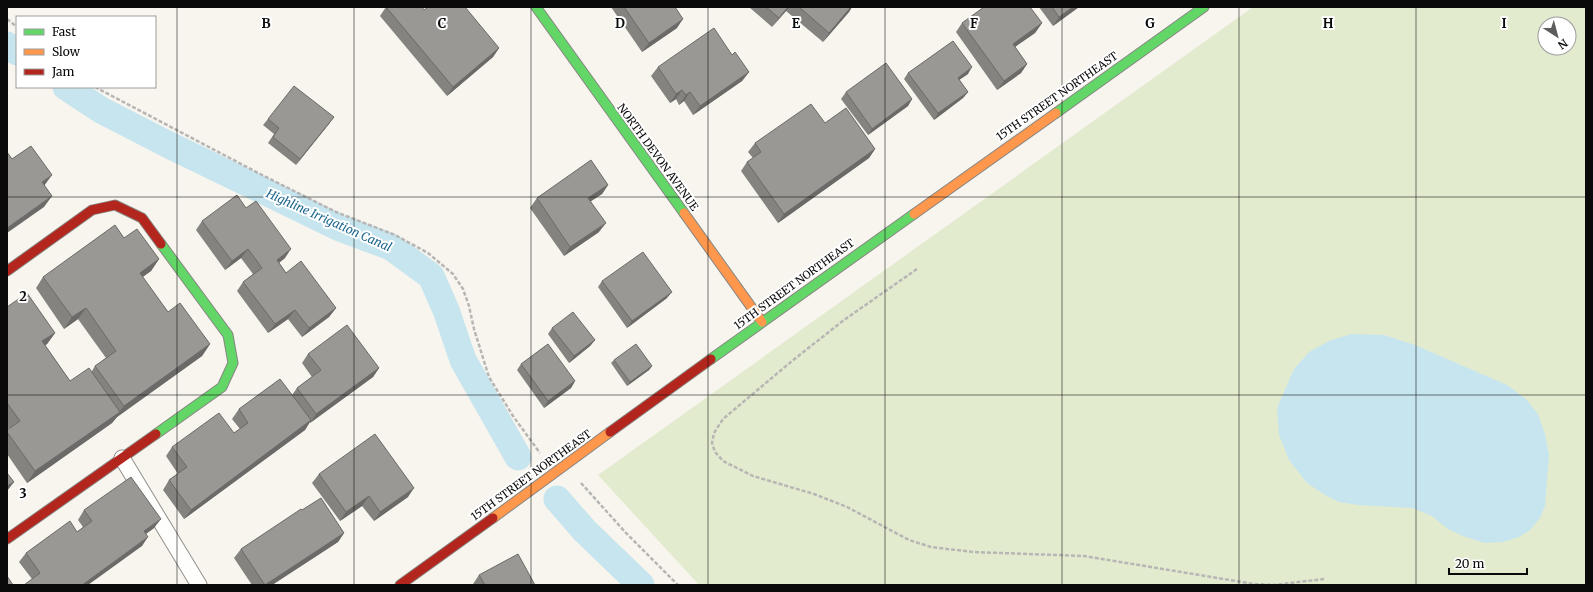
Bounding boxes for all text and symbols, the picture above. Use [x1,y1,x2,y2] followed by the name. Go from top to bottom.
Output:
[261,15,271,32] text: B
[438,15,447,32] text: C
[615,15,625,32] text: D
[792,15,801,32] text: E
[970,15,978,32] text: F
[1145,15,1155,32] text: G
[1323,15,1334,32] text: H
[1501,15,1507,32] text: I
[16,16,156,88] legend
[1537,16,1577,56] north arrow
[52,24,76,39] text: Fast
[1555,36,1571,52] text: N
[52,44,81,59] text: Slow
[994,48,1121,143] street label: 15TH STREET NORTHEAST
[51,64,75,79] text: Jam
[614,101,702,213] street label: NORTH DEVON AVENUE
[263,185,394,255] water label: Highline Irrigation Canal
[731,235,857,332] street label: 15TH STREET NORTHEAST
[19,288,27,305] text: 2
[468,426,594,523] street label: 15TH STREET NORTHEAST
[19,485,27,502] text: 3
[1449,550,1527,576] scale bar
[1455,556,1484,571] text: 20 m

